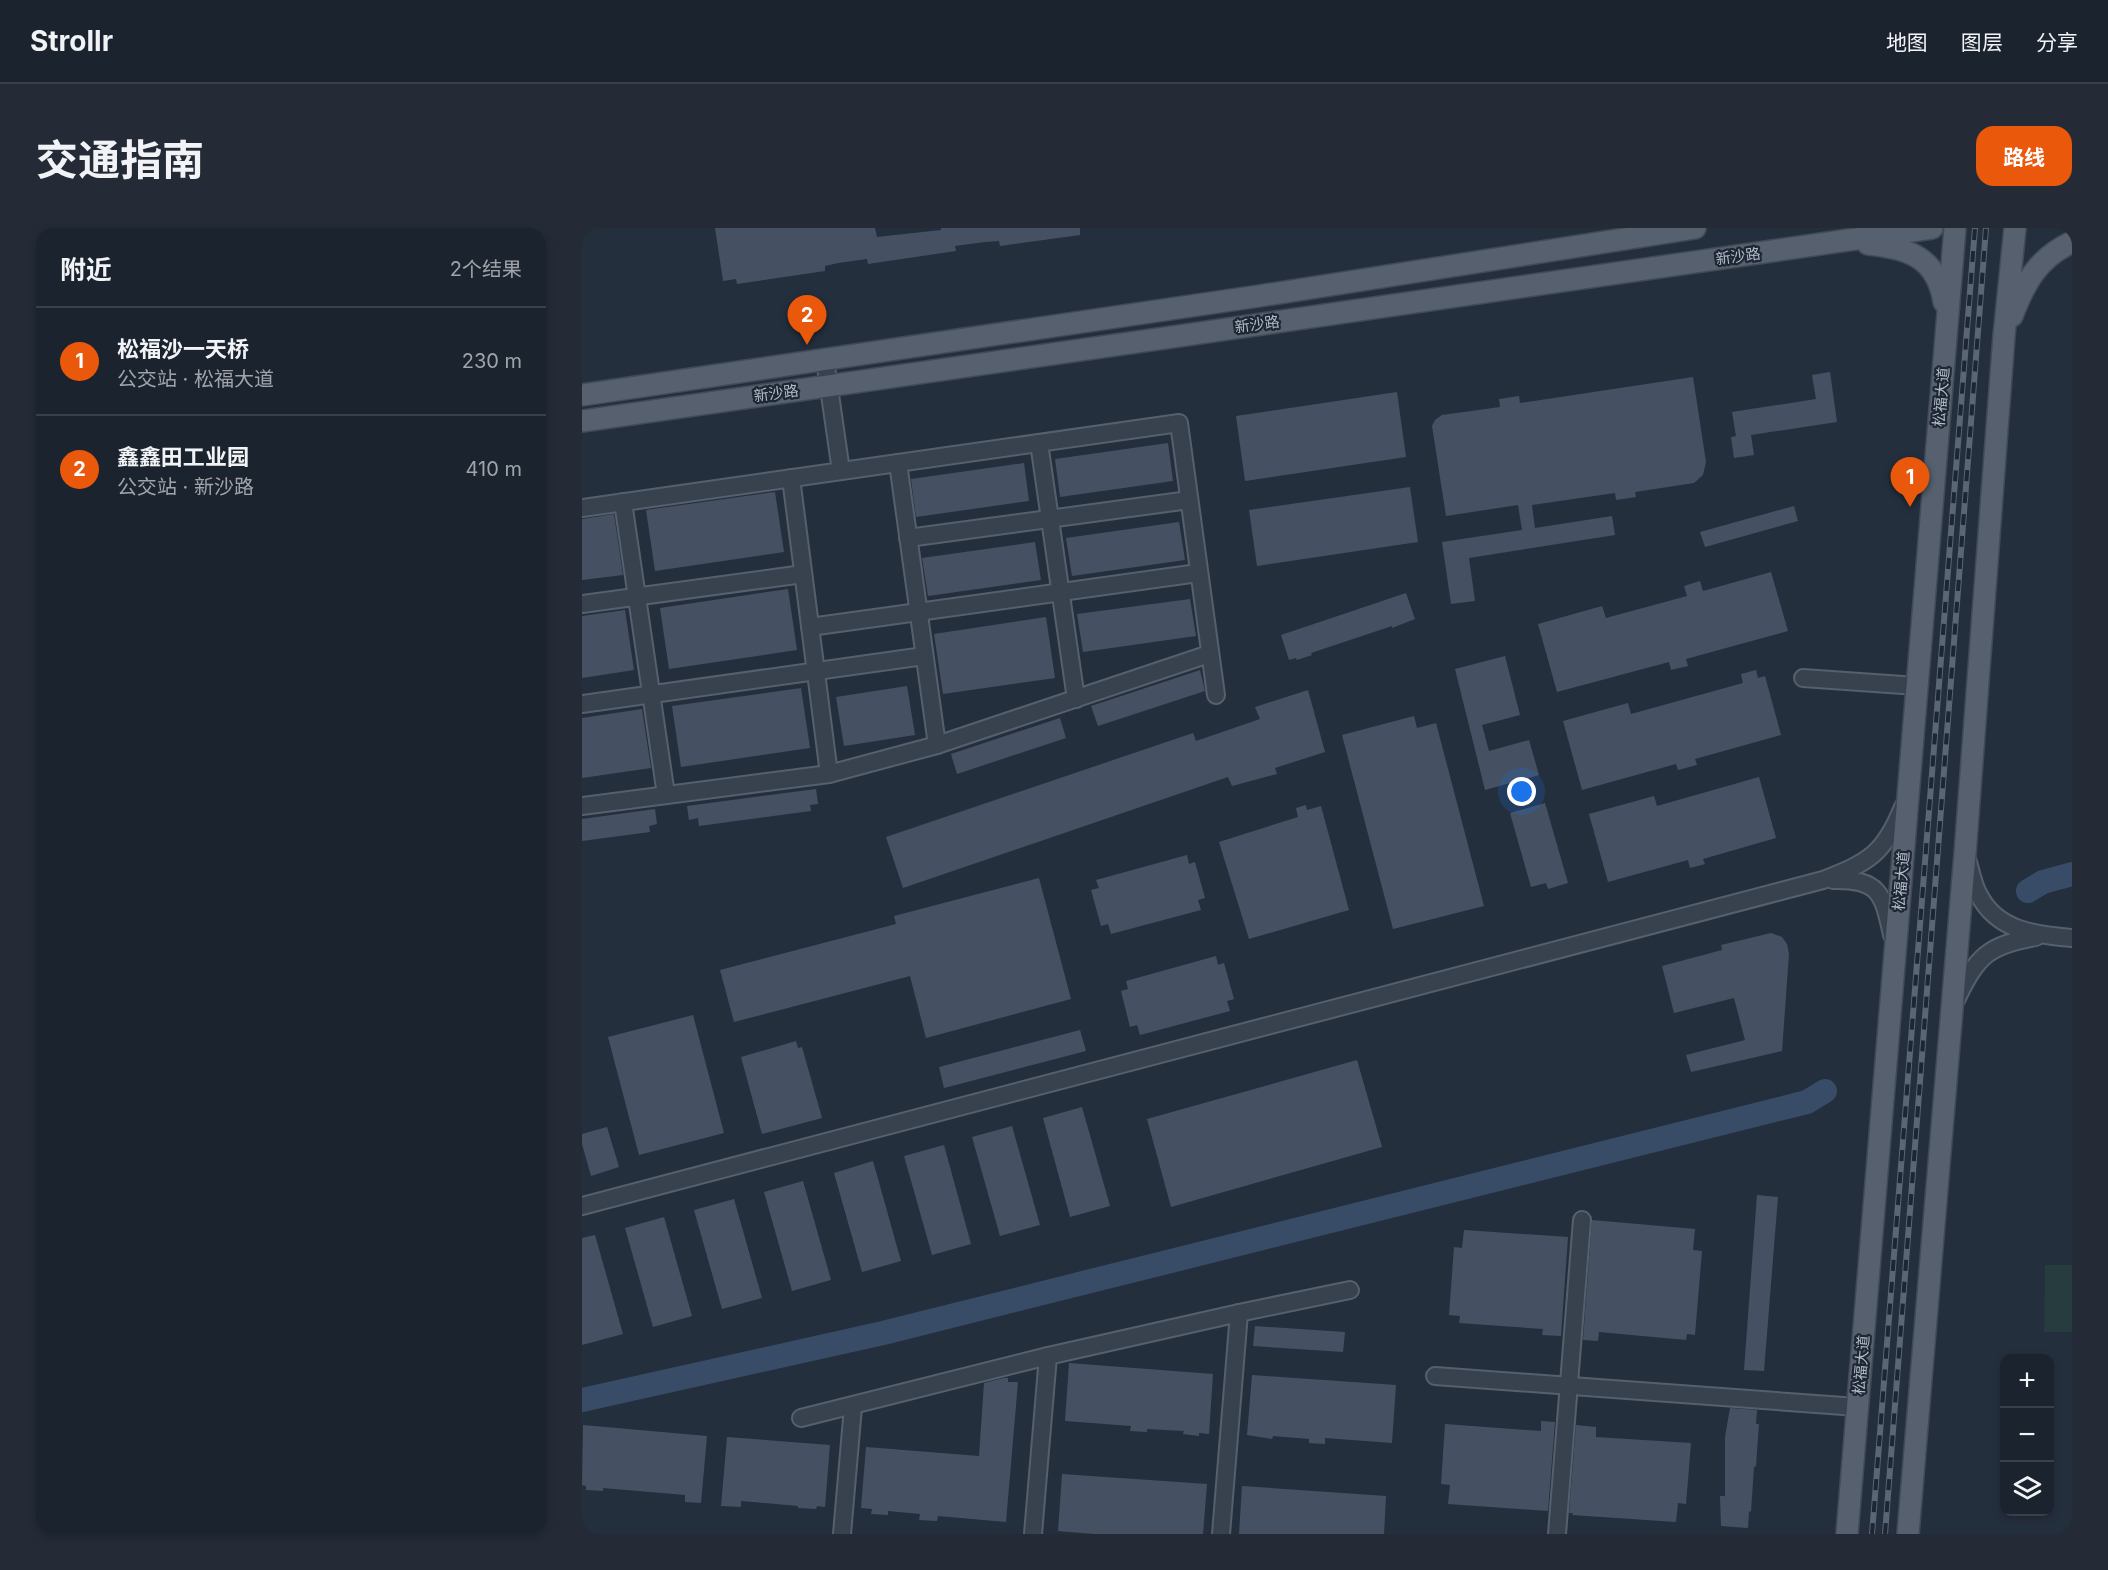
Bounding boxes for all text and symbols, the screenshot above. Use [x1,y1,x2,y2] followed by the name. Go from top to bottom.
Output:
[30,24,113,58] text: Strollr
[1886,30,1928,55] text: 地图
[1961,30,2003,55] text: 图层
[2036,30,2078,55] text: 分享
[1976,126,2072,186] button: 路线
[36,134,204,185] text: 交通指南
[1714,243,1762,269] street label: 新沙路
[60,254,112,285] text: 附近
[450,257,522,281] text: 2个结果
[788,296,826,345] pin: 2
[1233,311,1281,337] street label: 新沙路
[117,336,249,362] text: 松福沙一天桥
[75,349,84,373] text: 1
[462,349,522,373] text: 230 m
[1929,366,1953,428] street label: 松福大道
[117,367,274,391] text: 公交站 · 松福大道
[752,380,800,406] street label: 新沙路
[117,444,249,470] text: 鑫鑫田工业园
[73,457,86,481] text: 2
[466,457,522,481] text: 410 m
[1890,458,1930,507] pin: 1
[117,475,254,499] text: 公交站 · 新沙路
[1507,777,1536,806] your location
[1889,850,1913,912] street label: 松福大道
[1849,1334,1873,1396] street label: 松福大道
[2000,1354,2054,1516] map controls
[2000,1354,2054,1408] button: +
[2000,1408,2054,1462] button: −
[2000,1462,2054,1516] button: layers

